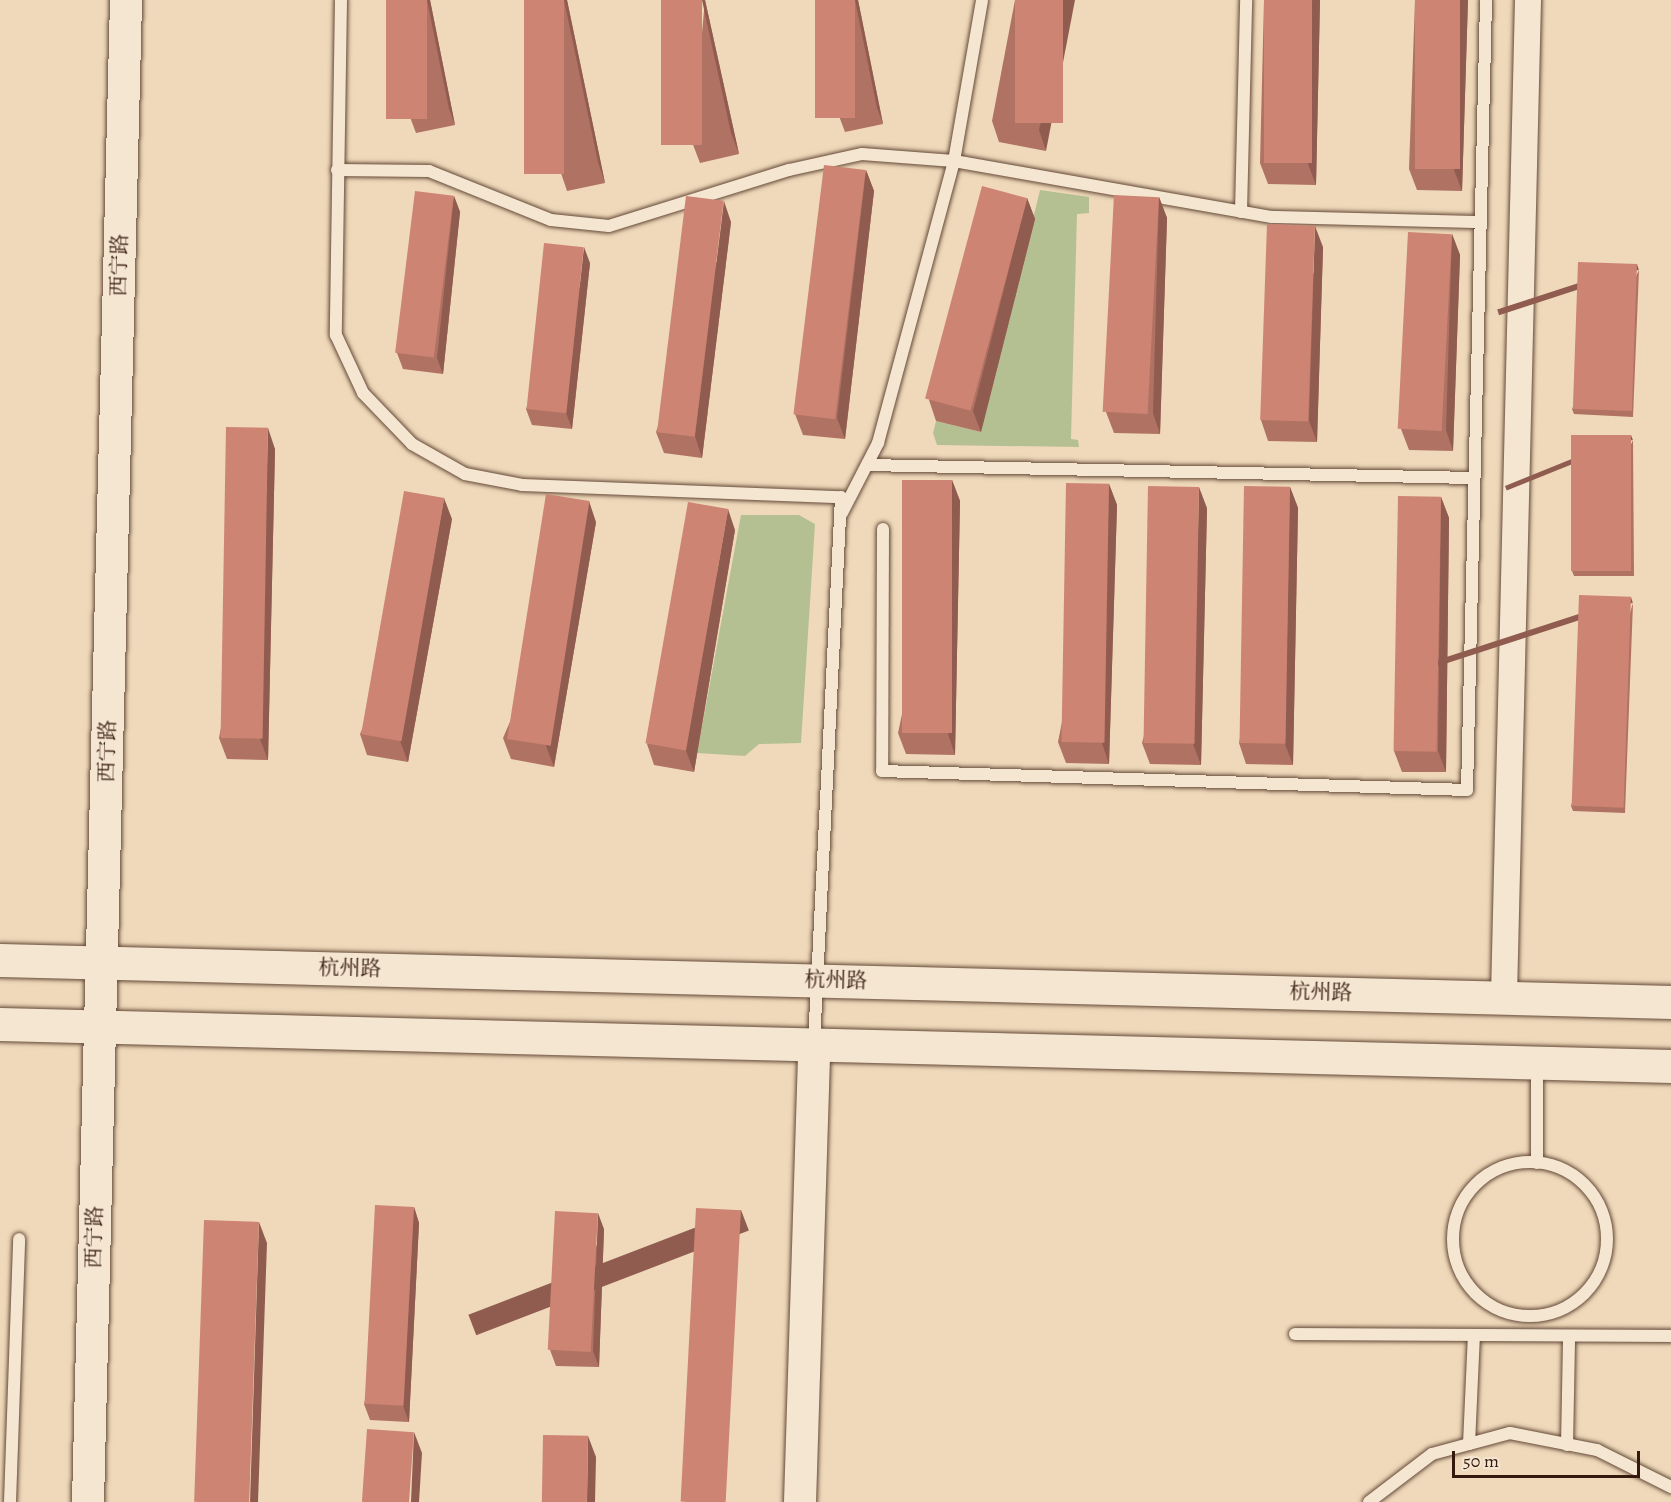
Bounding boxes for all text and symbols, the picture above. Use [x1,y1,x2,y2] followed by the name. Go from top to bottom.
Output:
[106,233,132,297] street label: 西宁路
[94,719,120,783] street label: 西宁路
[318,955,382,981] street label: 杭州路
[804,967,868,993] street label: 杭州路
[1289,979,1353,1005] street label: 杭州路
[81,1205,107,1269] street label: 西宁路
[1455,1439,1642,1477] scale bar
[1463,1449,1499,1473] text: 50 m

